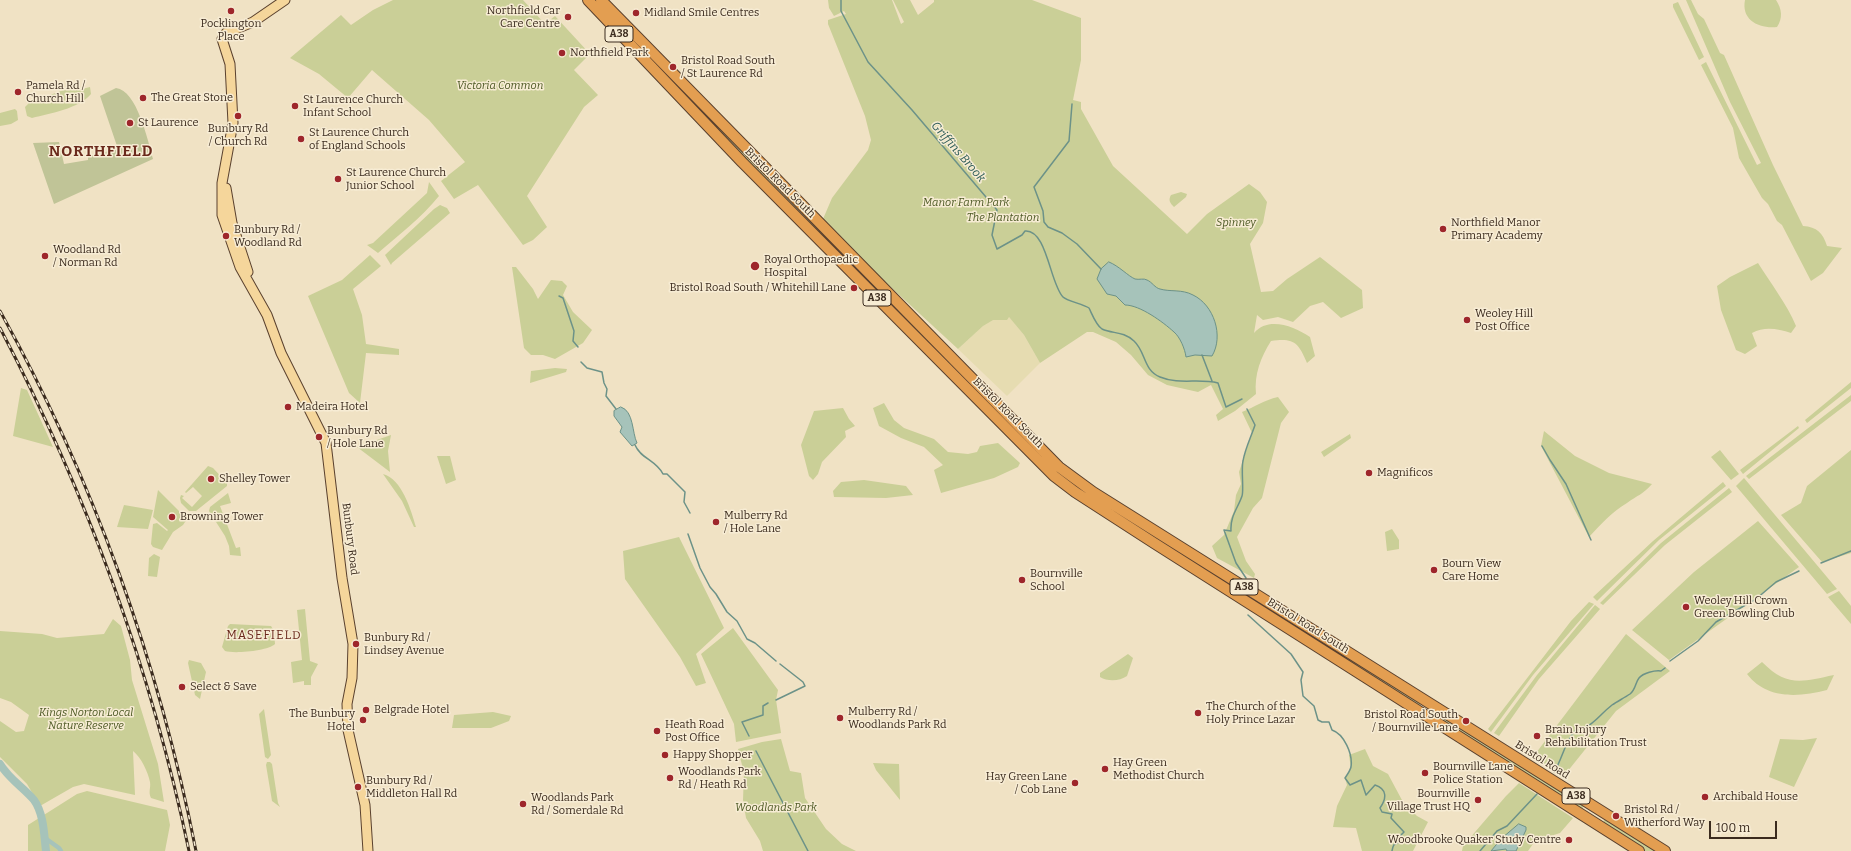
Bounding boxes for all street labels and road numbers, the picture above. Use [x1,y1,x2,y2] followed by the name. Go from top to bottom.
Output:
[605,26,633,42] road number: A38
[742,145,818,221] street label: Bristol Road South
[863,290,891,306] road number: A38
[970,375,1046,451] street label: Bristol Road South
[339,502,361,576] street label: Bunbury Road
[1230,579,1258,595] road number: A38
[1265,595,1351,657] street label: Bristol Road South
[1512,738,1572,782] street label: Bristol Road
[1562,788,1590,804] road number: A38

